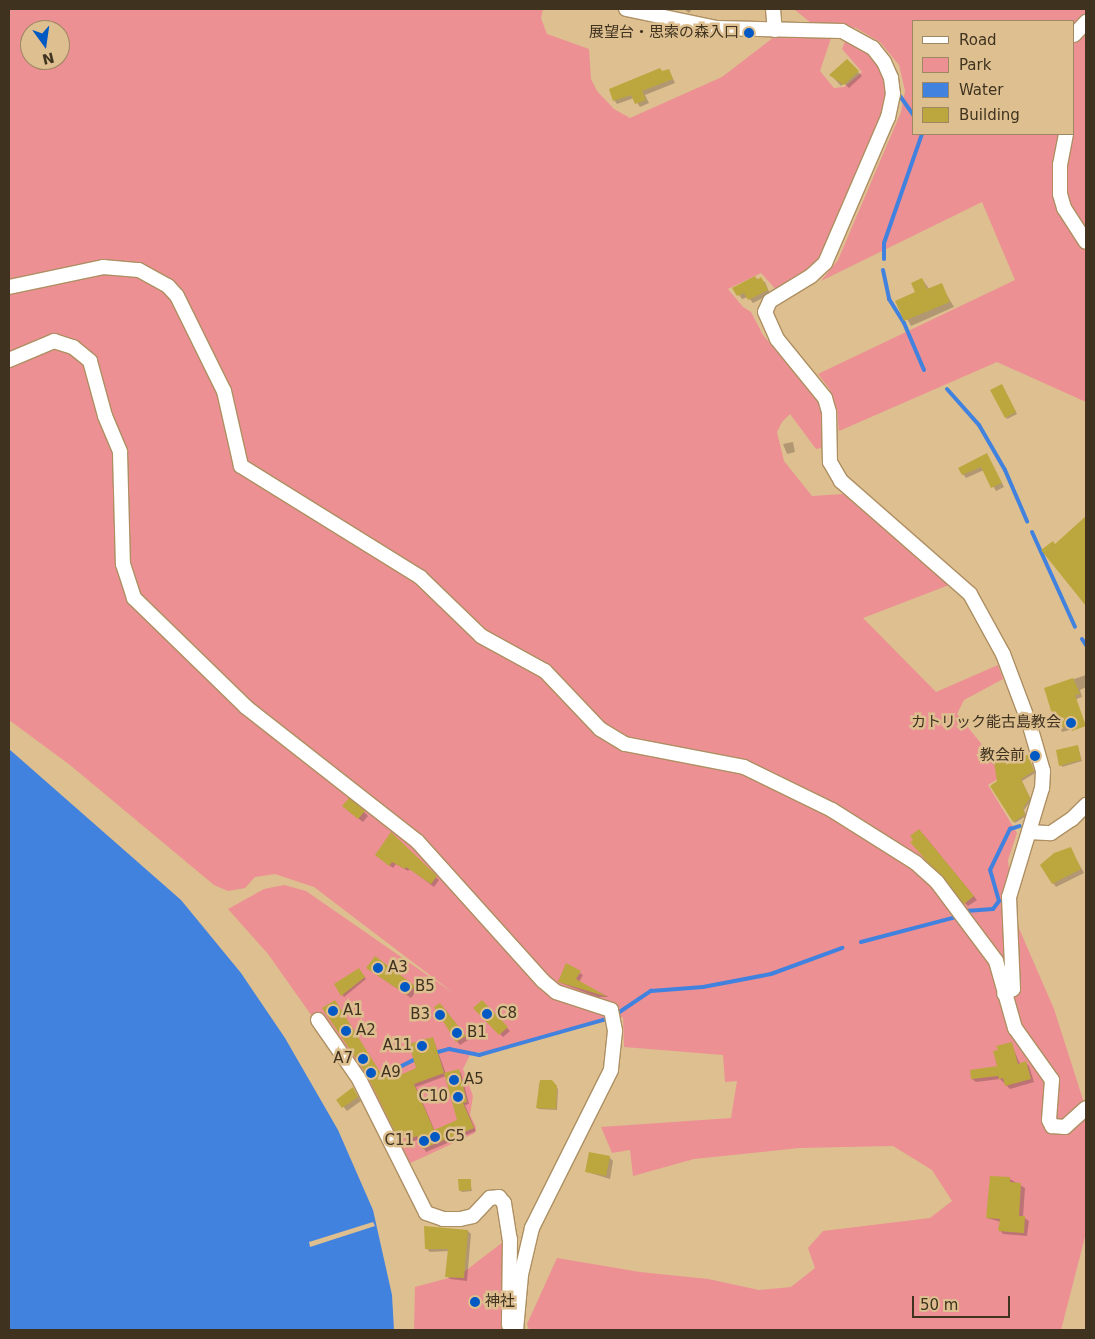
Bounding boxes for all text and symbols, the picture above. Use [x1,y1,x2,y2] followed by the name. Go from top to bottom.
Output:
[20,20,70,70] north arrow
[912,20,1075,135] legend
[589,24,739,42] place label: 展望台・思索の森入口
[743,27,755,39] marker: 展望台・思索の森入口
[959,31,997,49] text: Road
[41,49,56,68] text: N
[959,56,991,74] text: Park
[959,81,1003,99] text: Water
[959,106,1020,124] text: Building
[911,714,1061,732] place label: カトリック能古島教会
[1065,717,1077,729] marker: カトリック能古島教会
[980,747,1025,765] place label: 教会前
[1029,750,1041,762] marker: 教会前
[388,959,408,977] place label: A3
[372,962,384,974] marker: A3
[415,978,435,996] place label: B5
[399,981,411,993] marker: B5
[343,1002,363,1020] place label: A1
[327,1005,339,1017] marker: A1
[497,1005,517,1023] place label: C8
[410,1006,430,1024] place label: B3
[481,1008,493,1020] marker: C8
[434,1009,446,1021] marker: B3
[356,1022,376,1040] place label: A2
[467,1024,487,1042] place label: B1
[340,1025,352,1037] marker: A2
[451,1027,463,1039] marker: B1
[383,1037,412,1055] place label: A11
[416,1040,428,1052] marker: A11
[333,1050,353,1068] place label: A7
[357,1053,369,1065] marker: A7
[381,1064,401,1082] place label: A9
[365,1067,377,1079] marker: A9
[464,1071,484,1089] place label: A5
[448,1074,460,1086] marker: A5
[418,1088,448,1106] place label: C10
[452,1091,464,1103] marker: C10
[445,1128,465,1146] place label: C5
[429,1131,441,1143] marker: C5
[384,1132,414,1150] place label: C11
[418,1135,430,1147] marker: C11
[915,1286,1012,1318] scale bar
[485,1293,515,1311] place label: 神社
[469,1296,481,1308] marker: 神社
[920,1296,958,1314] text: 50 m

